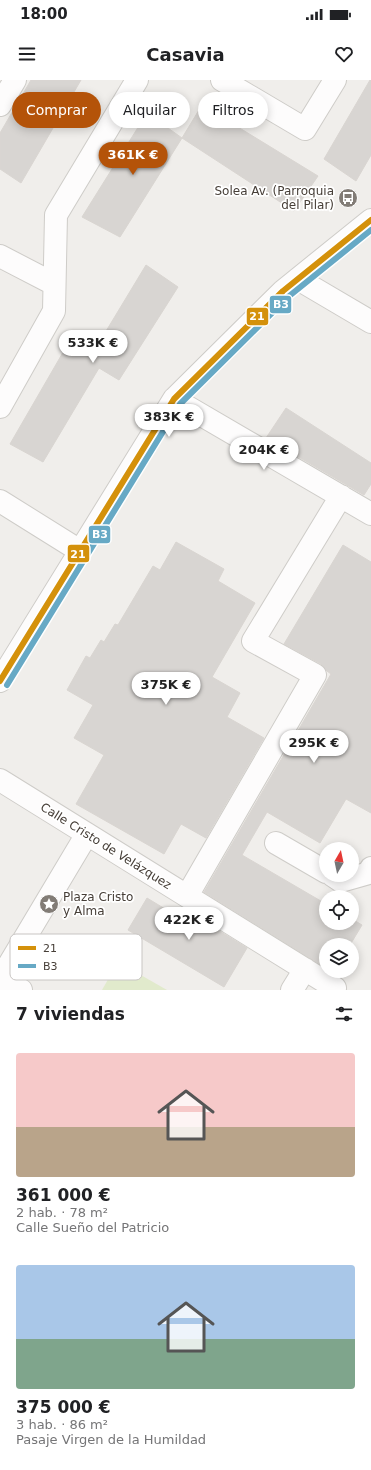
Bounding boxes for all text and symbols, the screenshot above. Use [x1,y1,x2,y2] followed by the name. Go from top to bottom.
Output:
[20,5,68,23] text: 18:00
[16,43,38,65] icon: menu
[333,43,355,65] icon: heart
[146,44,225,65] text: Casavia
[12,92,101,128] chip: Comprar
[109,92,190,128] chip: Alquilar
[198,92,268,128] chip: Filtros
[100,142,166,176] pin: 361K €
[108,147,158,162] text: 361K €
[214,184,334,212] place label: Solea Av. (Parroquia del Pilar)
[337,187,359,209] bus stop icon: Solea Av. (Parroquia del Pilar)
[269,295,292,314] line badge: B3
[273,298,289,311] text: B3
[246,307,269,326] line badge: 21
[249,310,265,323] text: 21
[60,330,126,364] pin: 533K €
[68,335,118,350] text: 533K €
[136,404,202,438] pin: 383K €
[144,409,194,424] text: 383K €
[231,437,297,471] pin: 204K €
[239,442,289,457] text: 204K €
[88,525,111,544] line badge: B3
[92,528,108,541] text: B3
[67,544,90,563] line badge: 21
[70,548,86,561] text: 21
[133,672,199,706] pin: 375K €
[141,677,191,692] text: 375K €
[281,730,347,764] pin: 295K €
[289,735,339,750] text: 295K €
[38,800,174,892] street label: Calle Cristo de Velázquez
[319,842,359,882] north arrow
[319,842,359,978] map controls
[63,890,133,918] place label: Plaza Cristo y Alma
[319,890,359,930] button: locate
[38,893,60,915] place icon: Plaza Cristo y Alma
[156,907,222,941] pin: 422K €
[164,912,214,927] text: 422K €
[10,934,142,980] legend
[319,938,359,978] button: layers
[43,942,57,955] text: 21
[43,960,58,973] text: B3
[333,1003,355,1025] icon: filters
[16,1004,125,1024] text: 7 viviendas
[150,1079,222,1151] icon: home
[16,1185,111,1205] text: 361 000 €
[16,1205,108,1220] text: 2 hab. · 78 m²
[16,1220,169,1235] text: Calle Sueño del Patricio
[150,1291,222,1363] icon: home
[16,1397,111,1417] text: 375 000 €
[16,1417,108,1432] text: 3 hab. · 86 m²
[16,1432,206,1447] text: Pasaje Virgen de la Humildad

